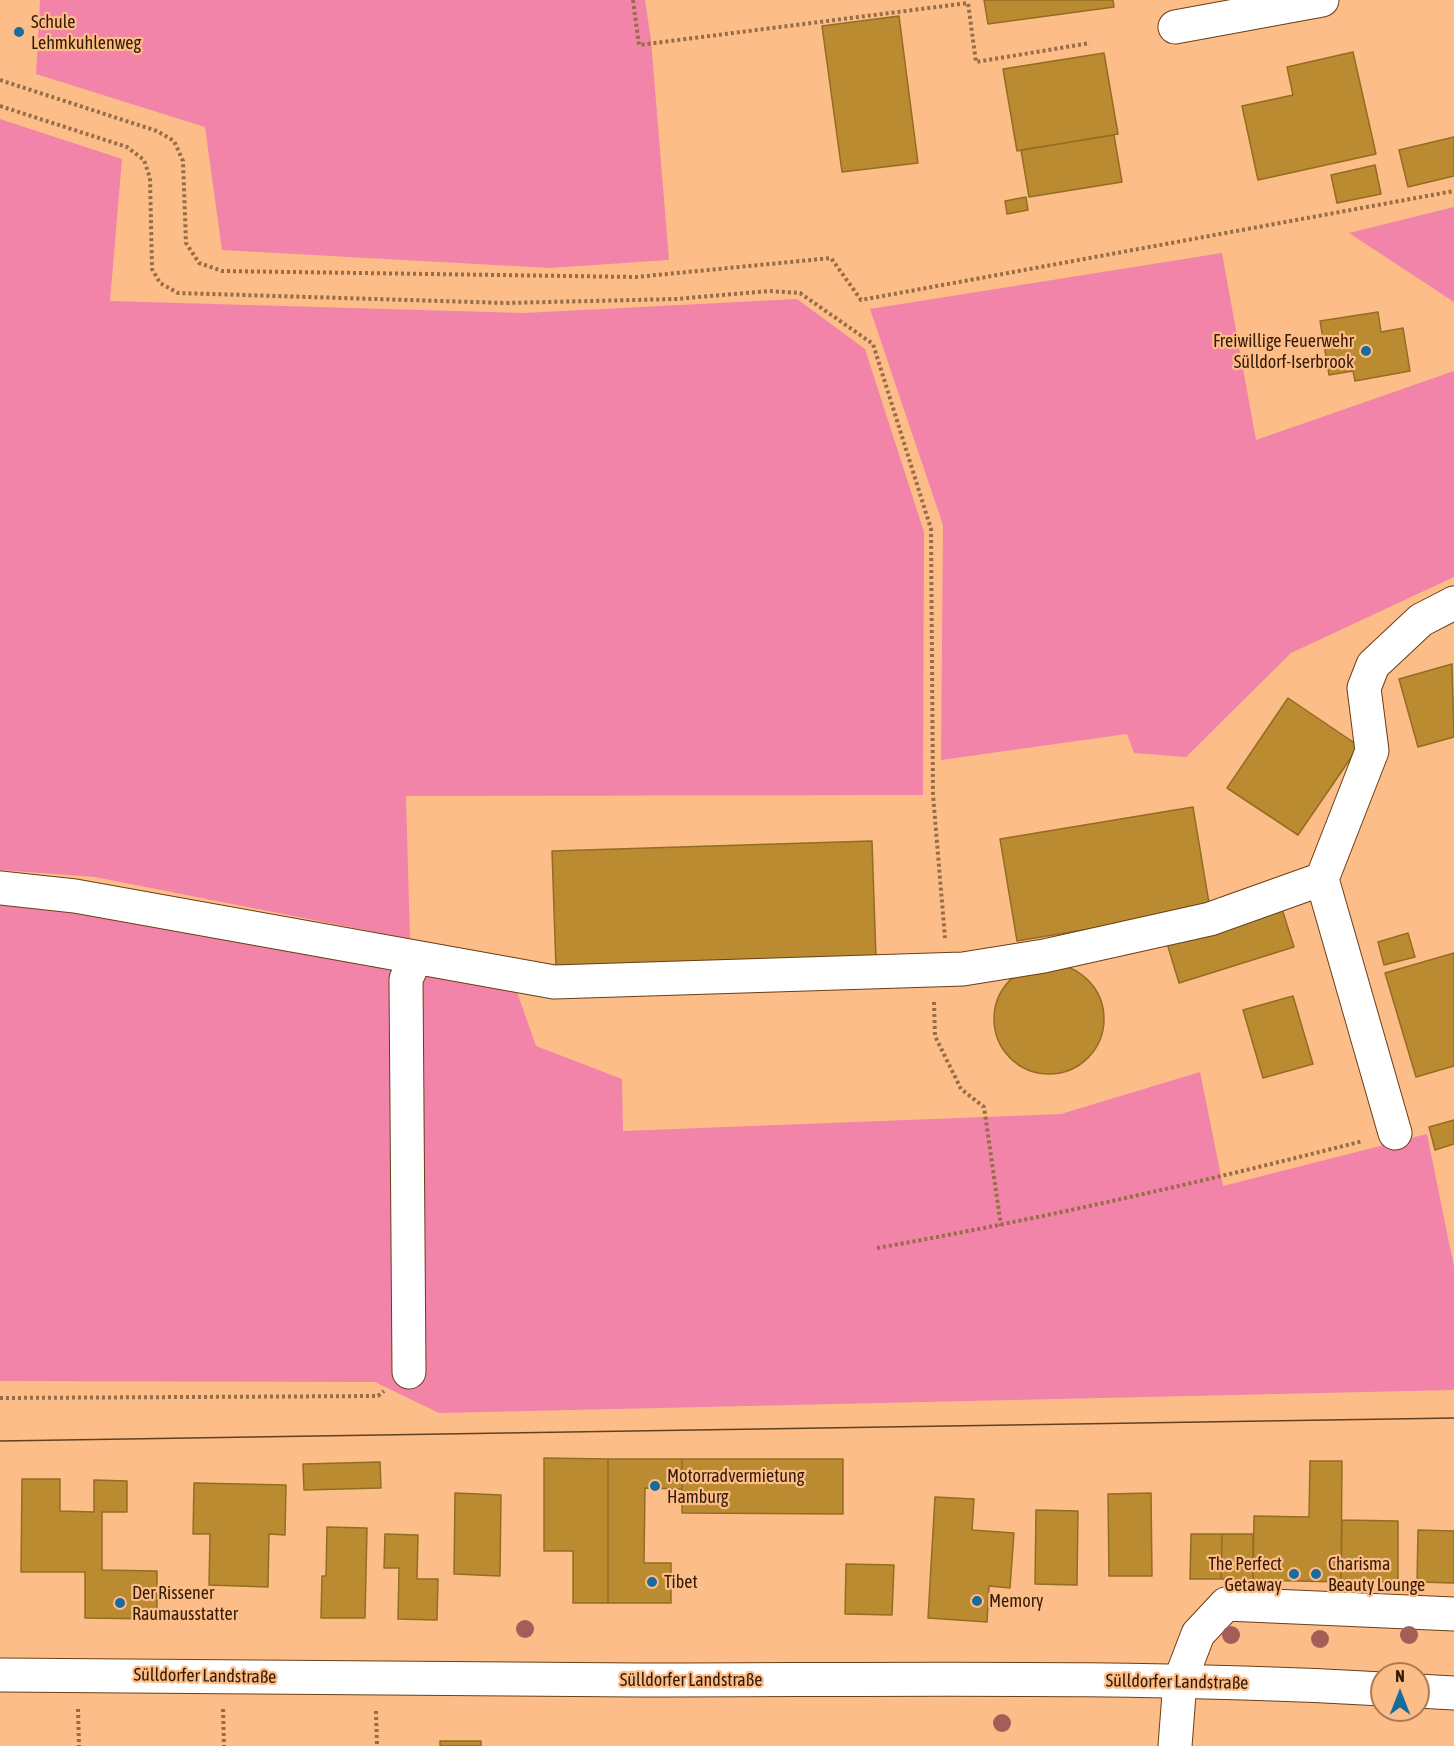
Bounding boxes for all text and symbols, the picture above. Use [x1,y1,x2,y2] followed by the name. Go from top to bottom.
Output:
[31,11,141,54] place label: Schule Lehmkuhlenweg
[12,25,26,39] marker: Schule Lehmkuhlenweg
[1213,330,1354,372] place label: Freiwillige Feuerwehr Sülldorf-Iserbrook
[1359,344,1373,358] marker: Freiwillige Feuerwehr Sülldorf-Iserbrook
[667,1465,804,1508] place label: Motorradvermietung Hamburg
[648,1479,662,1493] marker: Motorradvermietung Hamburg
[1208,1553,1282,1596] place label: The Perfect Getaway
[1328,1553,1425,1596] place label: Charisma Beauty Lounge
[1287,1567,1301,1581] marker: The Perfect Getaway
[1309,1567,1323,1581] marker: Charisma Beauty Lounge
[664,1571,698,1593] place label: Tibet
[645,1575,659,1589] marker: Tibet
[132,1582,238,1624] place label: Der Rissener Raumausstatter
[989,1590,1043,1612] place label: Memory
[970,1594,984,1608] marker: Memory
[113,1596,127,1610] marker: Der Rissener Raumausstatter
[1370,1662,1430,1722] north arrow
[133,1664,277,1688] street label: Sülldorfer Landstraße
[1395,1667,1405,1685] text: N
[620,1669,762,1691] street label: Sülldorfer Landstraße
[1105,1670,1249,1694] street label: Sülldorfer Landstraße

